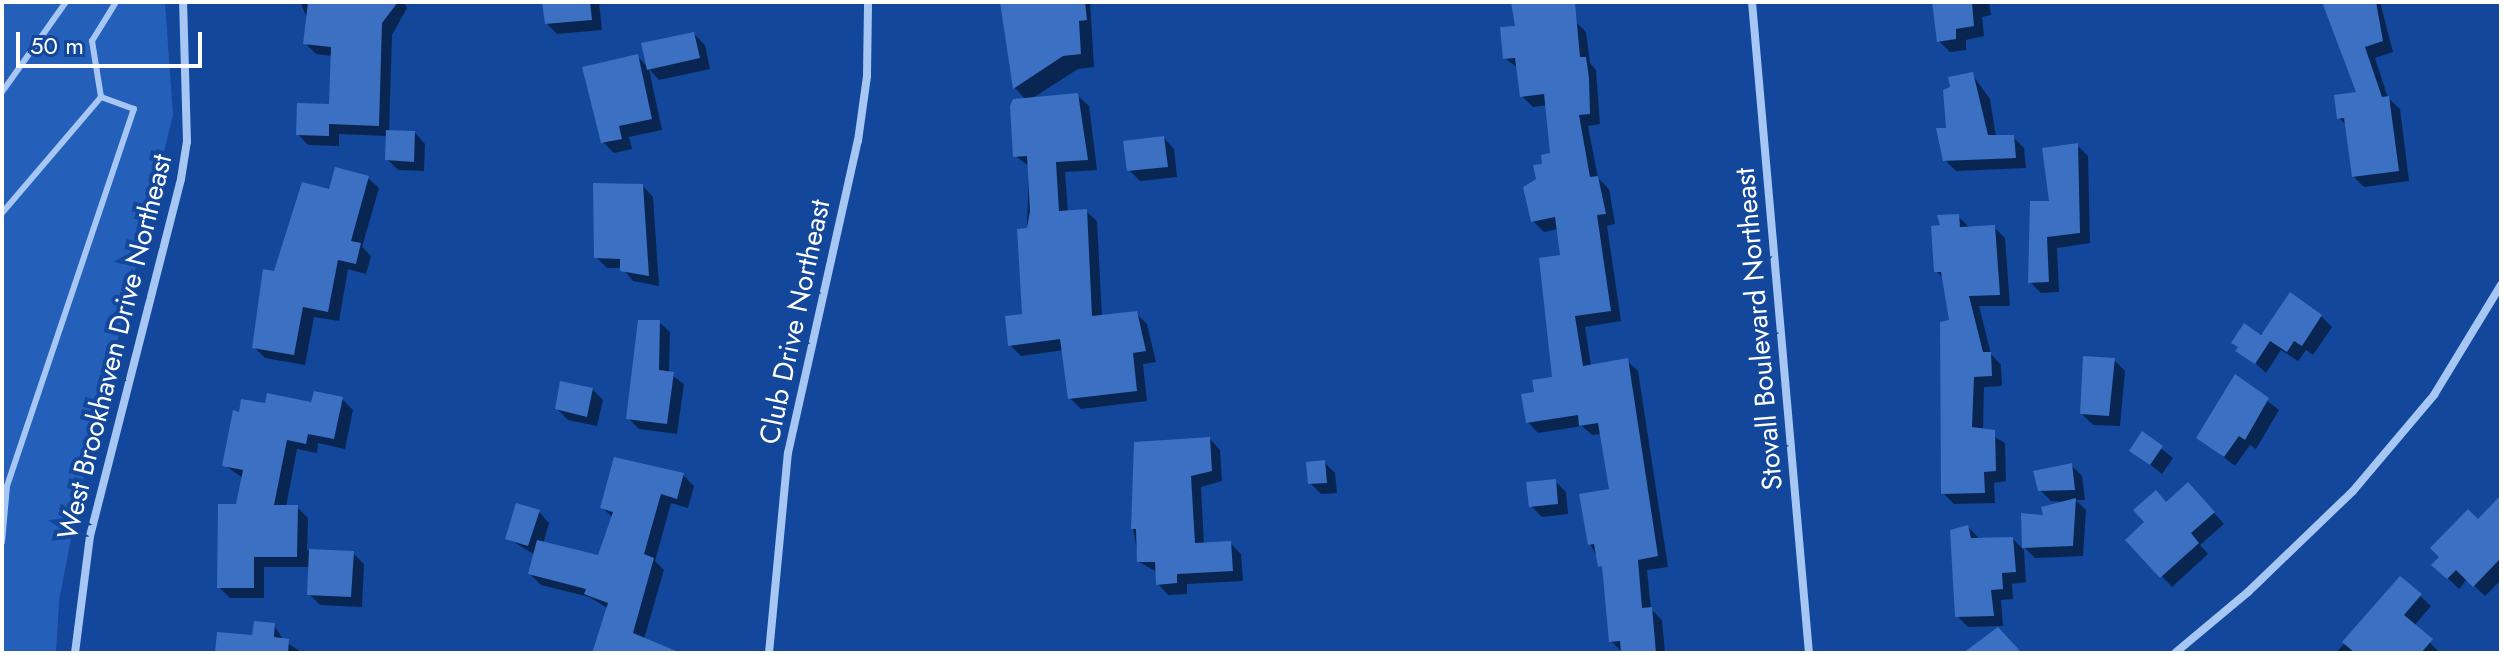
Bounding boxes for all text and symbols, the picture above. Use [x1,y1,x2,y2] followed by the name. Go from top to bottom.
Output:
[20,16,206,66] scale bar
[30,28,84,63] text: 50 m
[51,151,179,543] street label: West Brookhaven Drive Northeast
[1728,166,1790,492] street label: Stovall Boulevard Northeast
[753,197,837,447] street label: Club Drive Northeast

